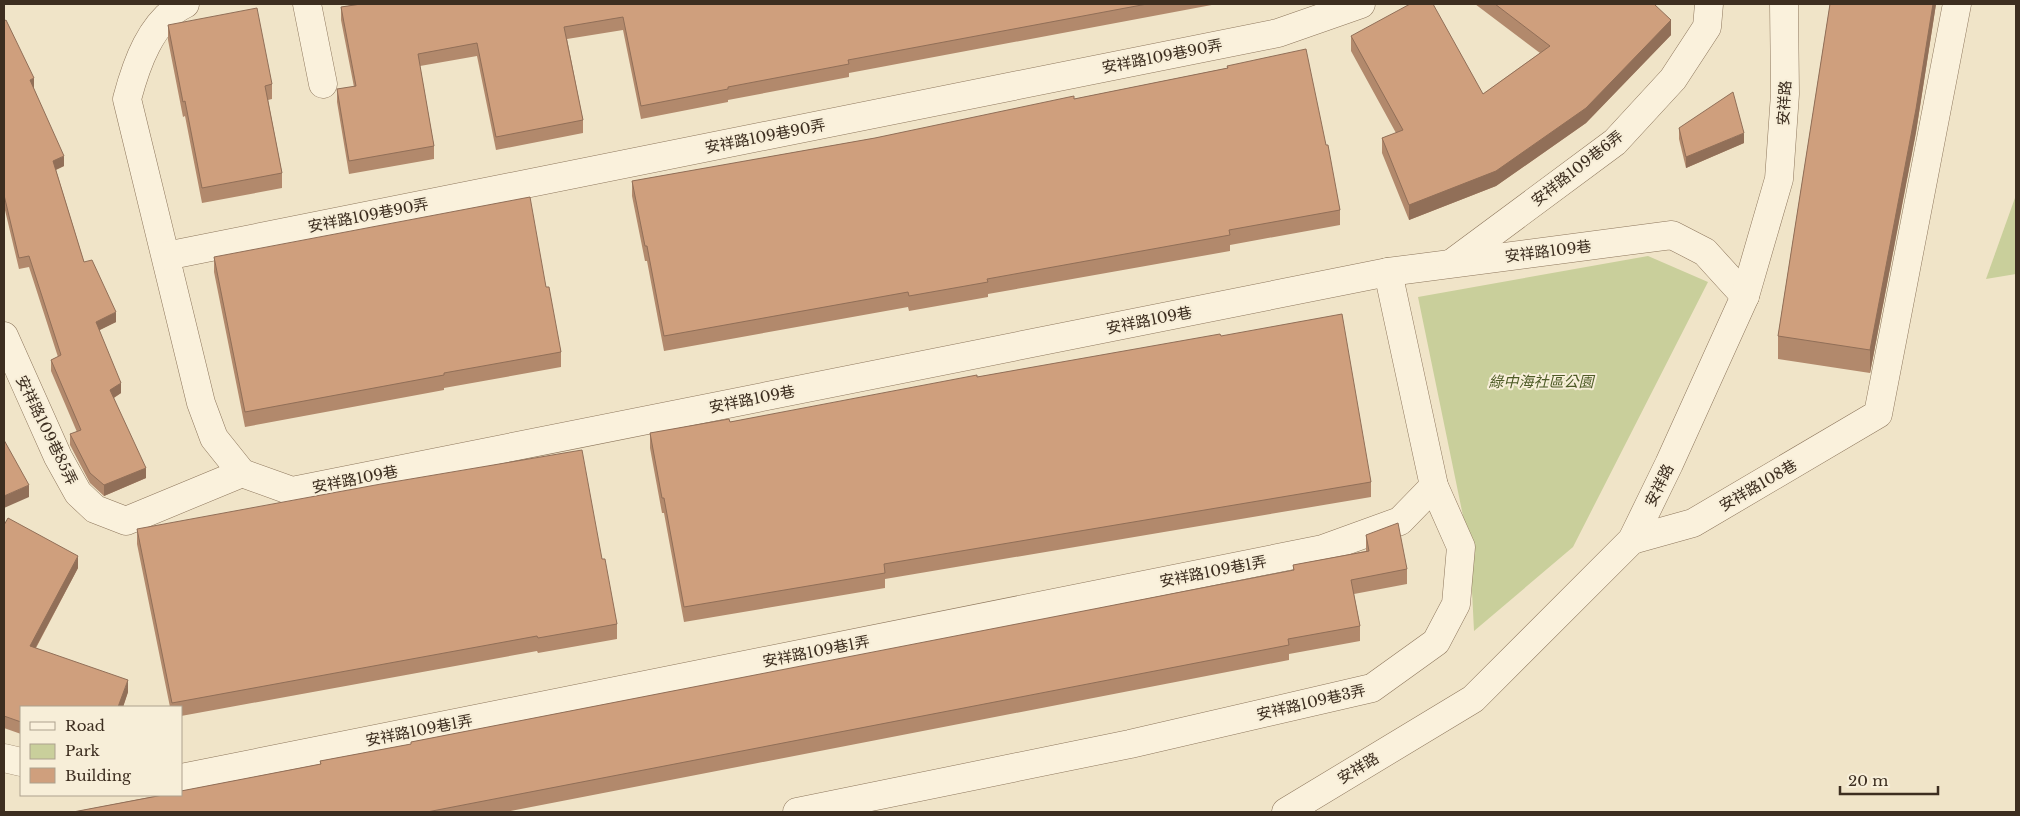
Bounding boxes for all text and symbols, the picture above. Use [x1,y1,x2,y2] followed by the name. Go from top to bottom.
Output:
[1100,35,1224,77] street label: 安祥路109巷90弄
[1773,80,1795,126] street label: 安祥路
[703,115,827,157] street label: 安祥路109巷90弄
[1527,126,1627,210] street label: 安祥路109巷6弄
[306,194,430,236] street label: 安祥路109巷90弄
[1504,236,1592,266] street label: 安祥路109巷
[1104,302,1194,338] street label: 安祥路109巷
[12,372,82,488] street label: 安祥路109巷85弄
[1488,372,1595,391] park label: 綠中海社區公園
[707,381,797,417] street label: 安祥路109巷
[1716,455,1800,515] street label: 安祥路108巷
[310,461,400,497] street label: 安祥路109巷
[1641,461,1677,509] street label: 安祥路
[1158,551,1268,591] street label: 安祥路109巷1弄
[761,631,871,671] street label: 安祥路109巷1弄
[1255,680,1367,724] street label: 安祥路109巷3弄
[20,706,182,796] legend
[364,710,474,750] street label: 安祥路109巷1弄
[65,716,105,735] text: Road
[65,741,101,760] text: Park
[1334,748,1382,788] street label: 安祥路
[1840,764,1938,796] scale bar
[65,766,132,785] text: Building
[1848,771,1888,790] text: 20 m

